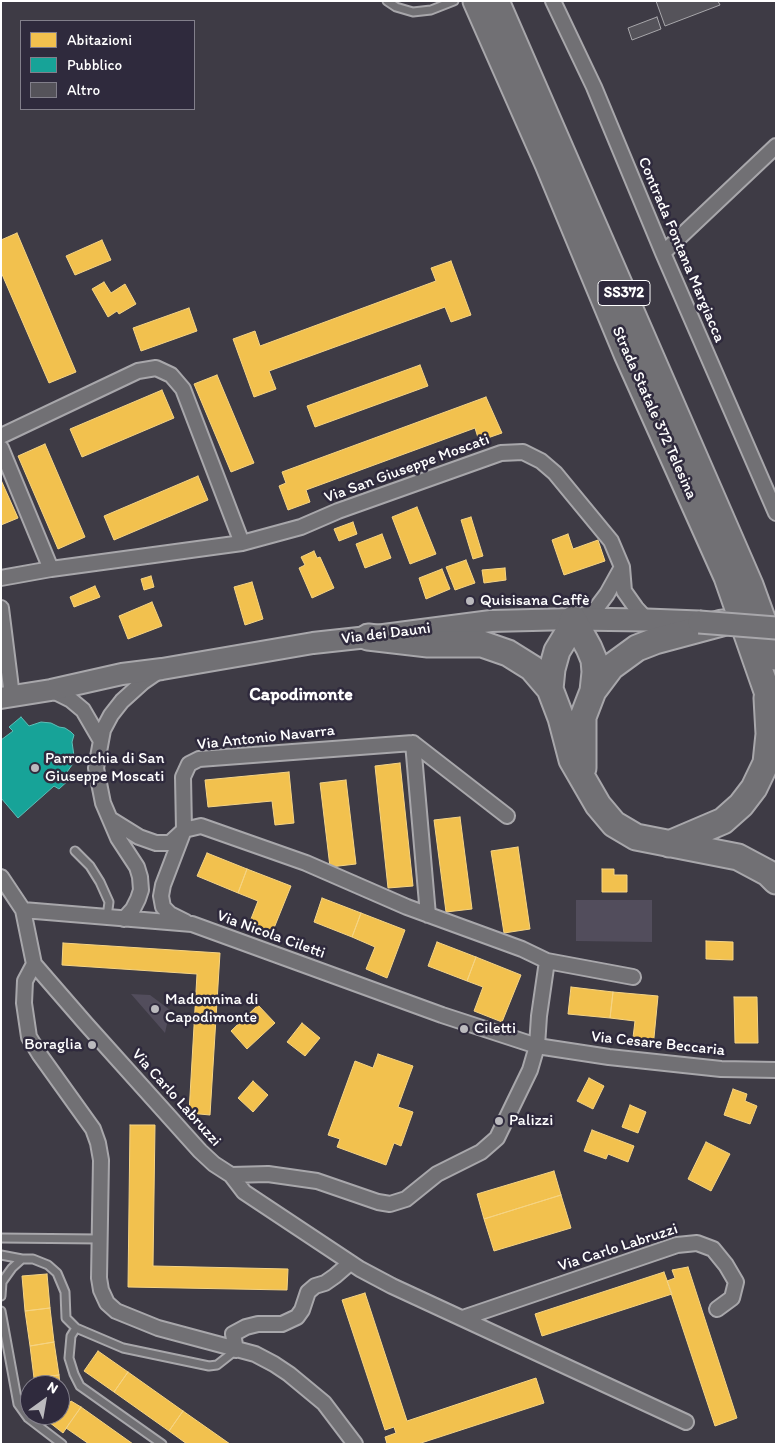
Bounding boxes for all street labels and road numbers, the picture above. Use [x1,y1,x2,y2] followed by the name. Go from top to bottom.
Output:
[633,154,729,346] street label: Contrada Fontana Margiacca
[598,280,650,306] road number: SS372
[607,324,701,502] street label: Strada Statale 372 Telesina
[322,430,492,508] street label: Via San Giuseppe Moscati
[340,619,432,649] street label: Via dei Dauni
[196,721,336,755] street label: Via Antonio Navarra
[214,906,328,964] street label: Via Nicola Ciletti
[590,1027,726,1061] street label: Via Cesare Beccaria
[127,1045,225,1151] street label: Via Carlo Labruzzi
[556,1220,680,1276] street label: Via Carlo Labruzzi

